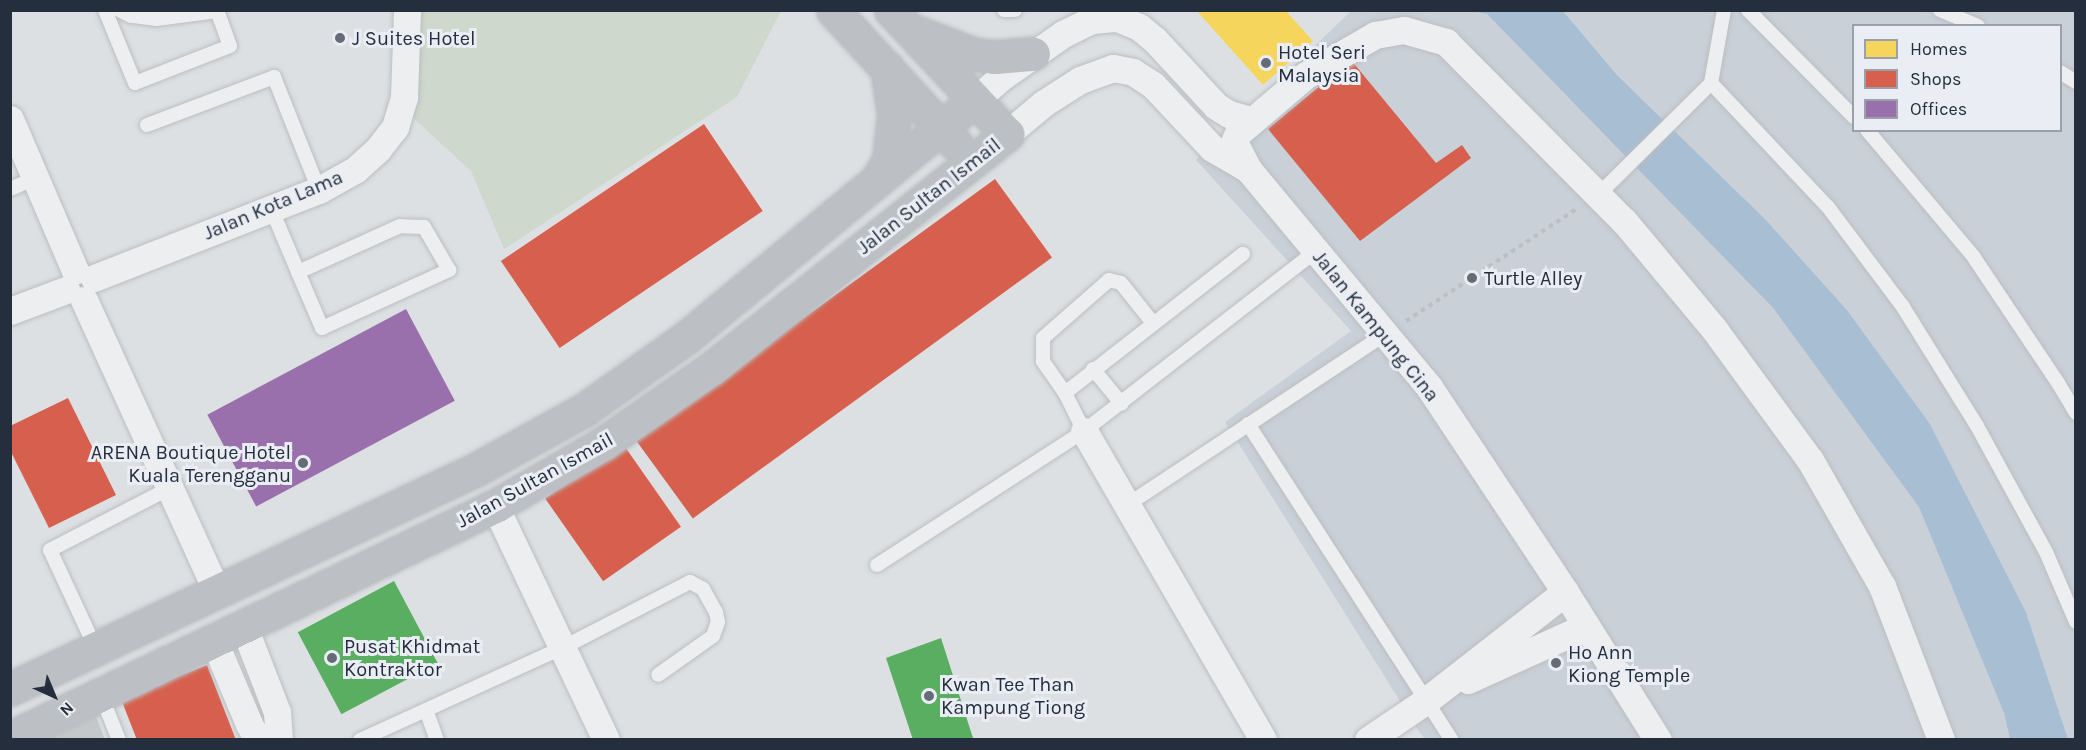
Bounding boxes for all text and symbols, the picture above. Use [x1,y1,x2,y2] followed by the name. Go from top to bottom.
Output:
[1852,24,2062,132] legend
[352,26,476,50] place label: J Suites Hotel
[333,31,347,45] marker: J Suites Hotel
[1910,38,1967,60] text: Homes
[1278,40,1366,87] place label: Hotel Seri Malaysia
[1259,56,1273,70] marker: Hotel Seri Malaysia
[1910,68,1962,90] text: Shops
[1910,98,1967,120] text: Offices
[853,133,1005,259] street label: Jalan Sultan Ismail
[200,165,346,245] street label: Jalan Kota Lama
[1308,246,1444,406] street label: Jalan Kampung Cina
[1484,266,1582,290] place label: Turtle Alley
[1465,271,1479,285] marker: Turtle Alley
[453,427,617,533] street label: Jalan Sultan Ismail
[91,440,291,487] place label: ARENA Boutique Hotel Kuala Terengganu
[296,456,310,470] marker: ARENA Boutique Hotel Kuala Terengganu
[344,634,480,681] place label: Pusat Khidmat Kontraktor
[1568,640,1690,687] place label: Ho Ann Kiong Temple
[325,651,339,665] marker: Pusat Khidmat Kontraktor
[1549,656,1563,670] marker: Ho Ann Kiong Temple
[24,666,84,726] north arrow
[941,672,1085,719] place label: Kwan Tee Than Kampung Tiong
[922,689,936,703] marker: Kwan Tee Than Kampung Tiong
[56,698,78,720] text: N

